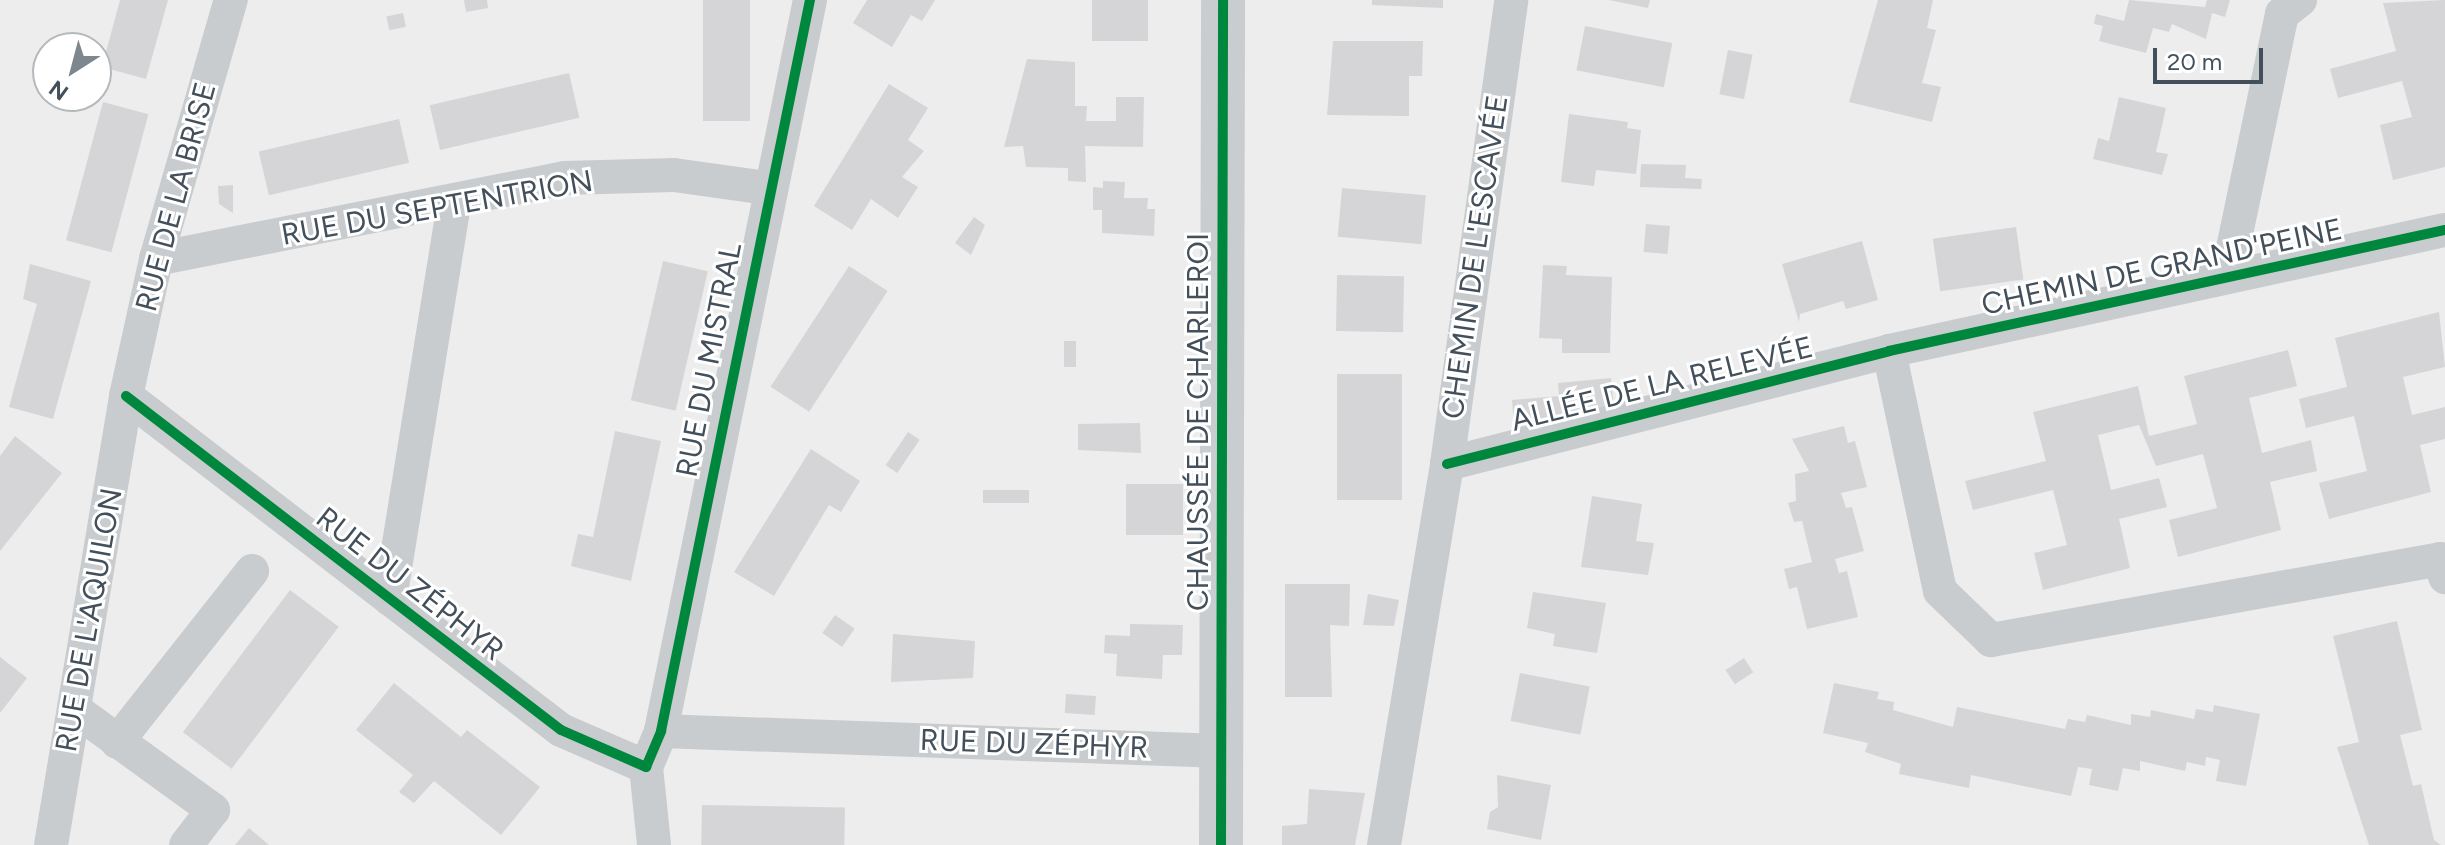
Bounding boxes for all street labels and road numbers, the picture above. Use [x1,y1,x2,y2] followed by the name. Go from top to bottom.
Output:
[128,79,224,315] street label: RUE DE LA BRISE
[1434,93,1516,421] street label: CHEMIN DE L'ESCAVÉE
[279,163,595,253] street label: RUE DU SEPTENTRION
[1978,211,2346,323] street label: CHEMIN DE GRAND'PEINE
[1180,233,1216,611] street label: CHAUSSÉE DE CHARLEROI
[669,240,749,480] street label: RUE DU MISTRAL
[1507,329,1817,439] street label: ALLÉE DE LA RELEVÉE
[48,485,130,755] street label: RUE DE L'AQUILON
[309,500,511,668] street label: RUE DU ZÉPHYR
[919,722,1149,766] street label: RUE DU ZÉPHYR

